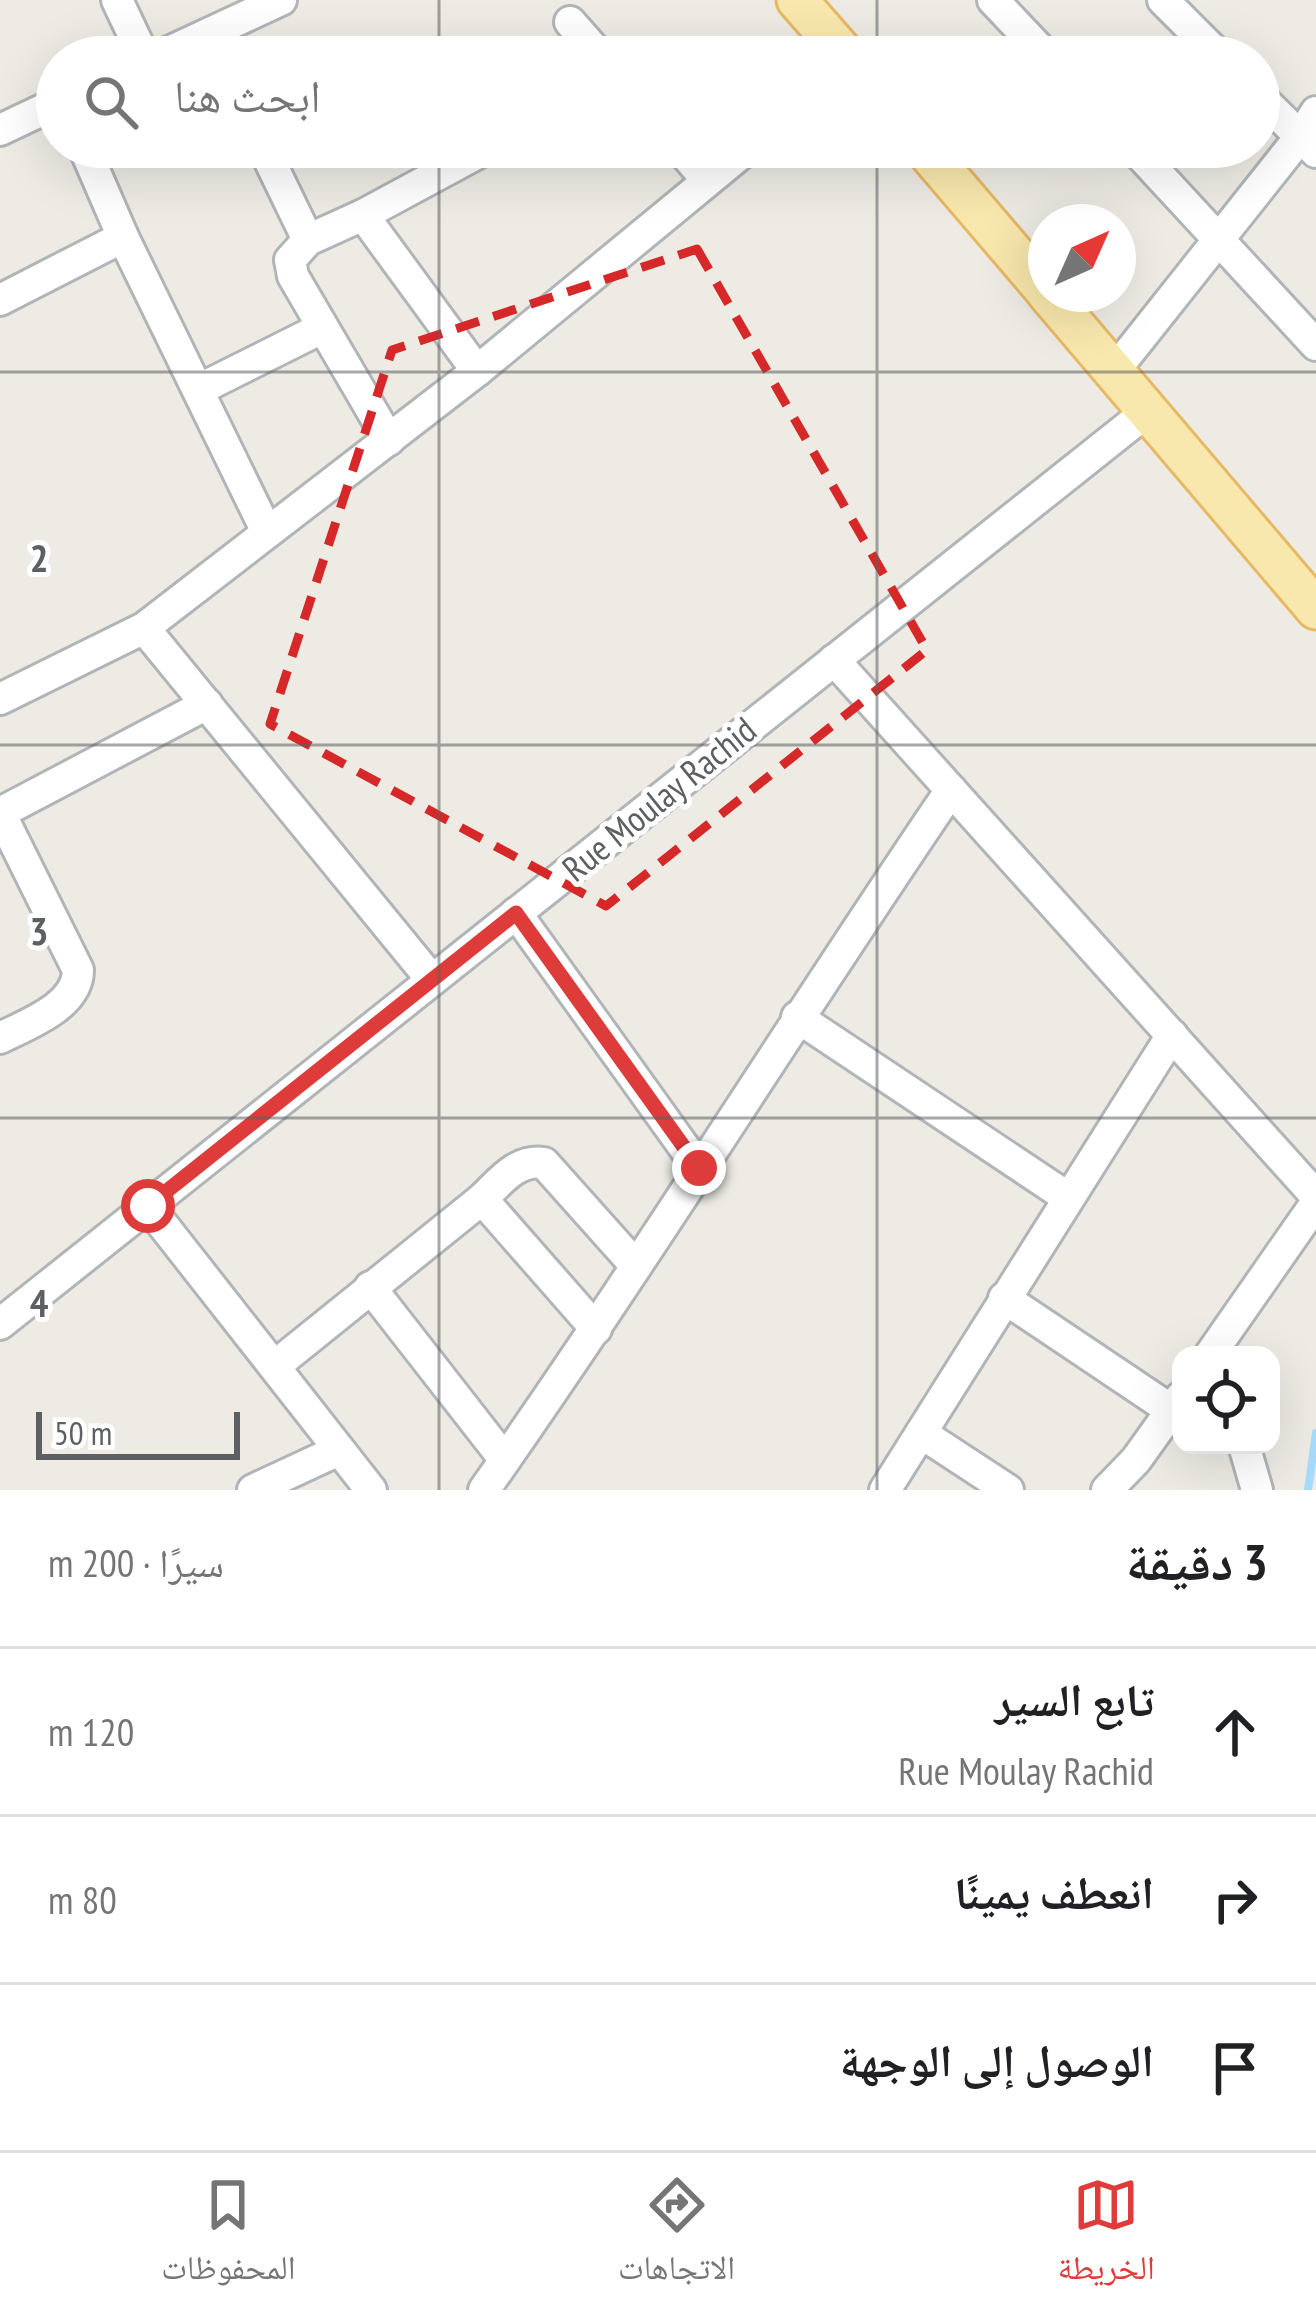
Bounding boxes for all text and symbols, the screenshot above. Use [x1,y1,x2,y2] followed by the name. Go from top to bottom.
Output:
[36,36,1280,168] search box
[174,66,321,124] text: ابحث هنا
[78,69,144,135] icon: search
[1028,204,1136,312] north arrow
[30,532,48,583] text: 2
[552,706,765,891] street label: Rue Moulay Rachid
[30,905,48,956] text: 3
[672,1141,726,1195] route end
[121,1179,175,1233] route start
[30,1277,49,1328] text: 4
[1172,1346,1280,1454] map controls
[1172,1346,1280,1454] button: locate
[36,1406,240,1459] scale bar
[54,1411,112,1454] text: 50 m
[1126,1528,1268,1594] text: 3 دقيقة
[48,1537,224,1588] text: سيرًا · 200 m
[995,1670,1154,1728] text: تابع السير
[1202,1699,1268,1765] icon: ahead
[48,1706,134,1757] text: 120 m
[898,1745,1154,1796] text: Rue Moulay Rachid
[954,1863,1154,1921] text: انعطف يمينًا
[1202,1867,1268,1933] icon: right
[48,1874,117,1925] text: 80 m
[840,2031,1154,2089] text: الوصول إلى الوجهة
[1202,2035,1268,2101] icon: arrive
[161,2172,296,2300] tab: المحفوظات
[618,2172,735,2300] tab: الاتجاهات
[1058,2172,1155,2300] tab: الخريطة

